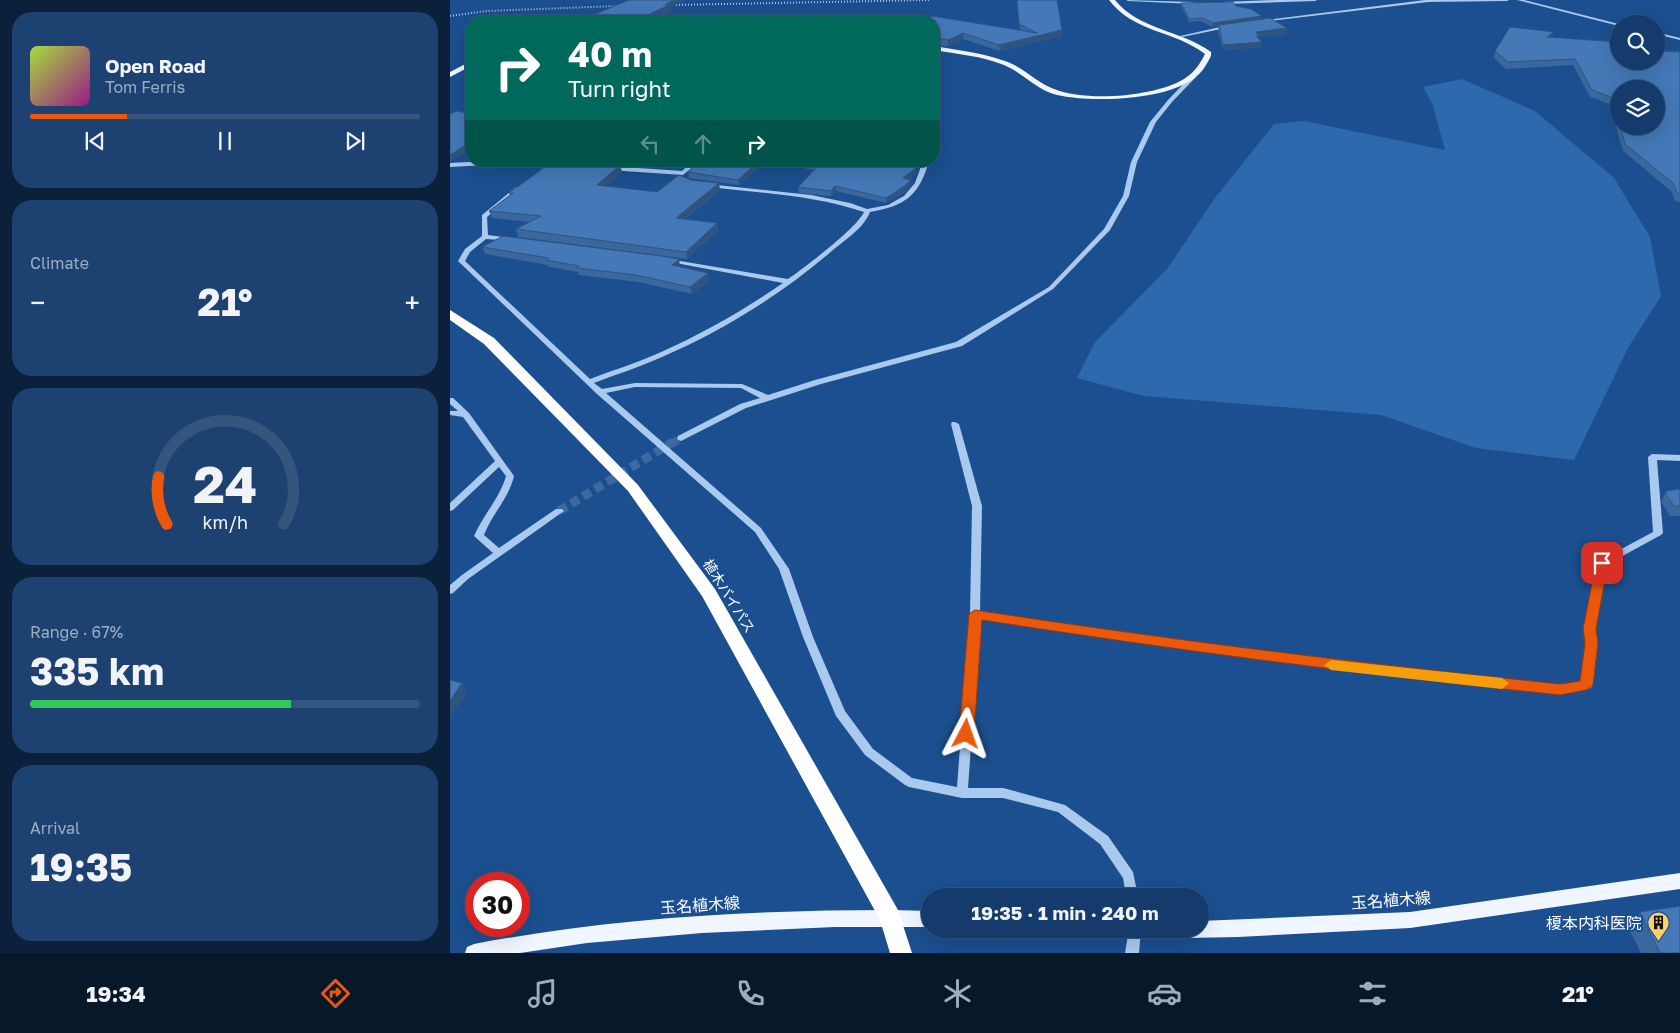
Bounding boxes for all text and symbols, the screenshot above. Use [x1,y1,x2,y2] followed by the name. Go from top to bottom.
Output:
[1610,15,1665,135] map controls
[1610,15,1665,70] button: search
[568,33,652,75] text: 40 m
[485,35,550,100] icon: right
[105,54,206,77] text: Open Road
[568,75,671,102] text: Turn right
[105,77,185,97] text: Tom Ferris
[1610,80,1665,135] button: layers
[81,127,109,155] icon: previous
[211,127,239,155] icon: pause
[341,127,369,155] icon: next
[636,130,664,158] icon: left
[689,130,717,158] icon: ahead
[742,130,770,158] icon: right
[30,253,89,273] text: Climate
[198,279,253,324] text: 21°
[30,286,45,319] text: −
[405,286,420,319] text: +
[193,452,257,514] text: 24
[202,511,248,533] text: km/h
[1581,542,1623,584] pin
[1588,549,1616,577] icon: arrive
[700,556,759,636] street label: 植木バイパス
[30,622,123,642] text: Range · 67%
[30,648,164,693] text: 335 km
[939,707,991,759] position arrow
[30,818,80,838] text: Arrival
[30,844,132,889] text: 19:35
[465,872,530,937] speed limit sign: 30
[1350,887,1432,913] street label: 玉名植木線
[659,892,741,918] street label: 玉名植木線
[971,901,1159,924] text: 19:35 · 1 min · 240 m
[1646,911,1670,942] building icon: 榎本内科医院
[1546,913,1642,933] place label: 榎本内科医院
[318,976,353,1011] icon: directions
[525,976,560,1011] icon: music
[733,976,768,1011] icon: phone
[940,976,975,1011] icon: climate
[1147,976,1182,1011] icon: car
[1355,976,1390,1011] icon: filters
[86,980,146,1007] text: 19:34
[1562,980,1594,1007] text: 21°

